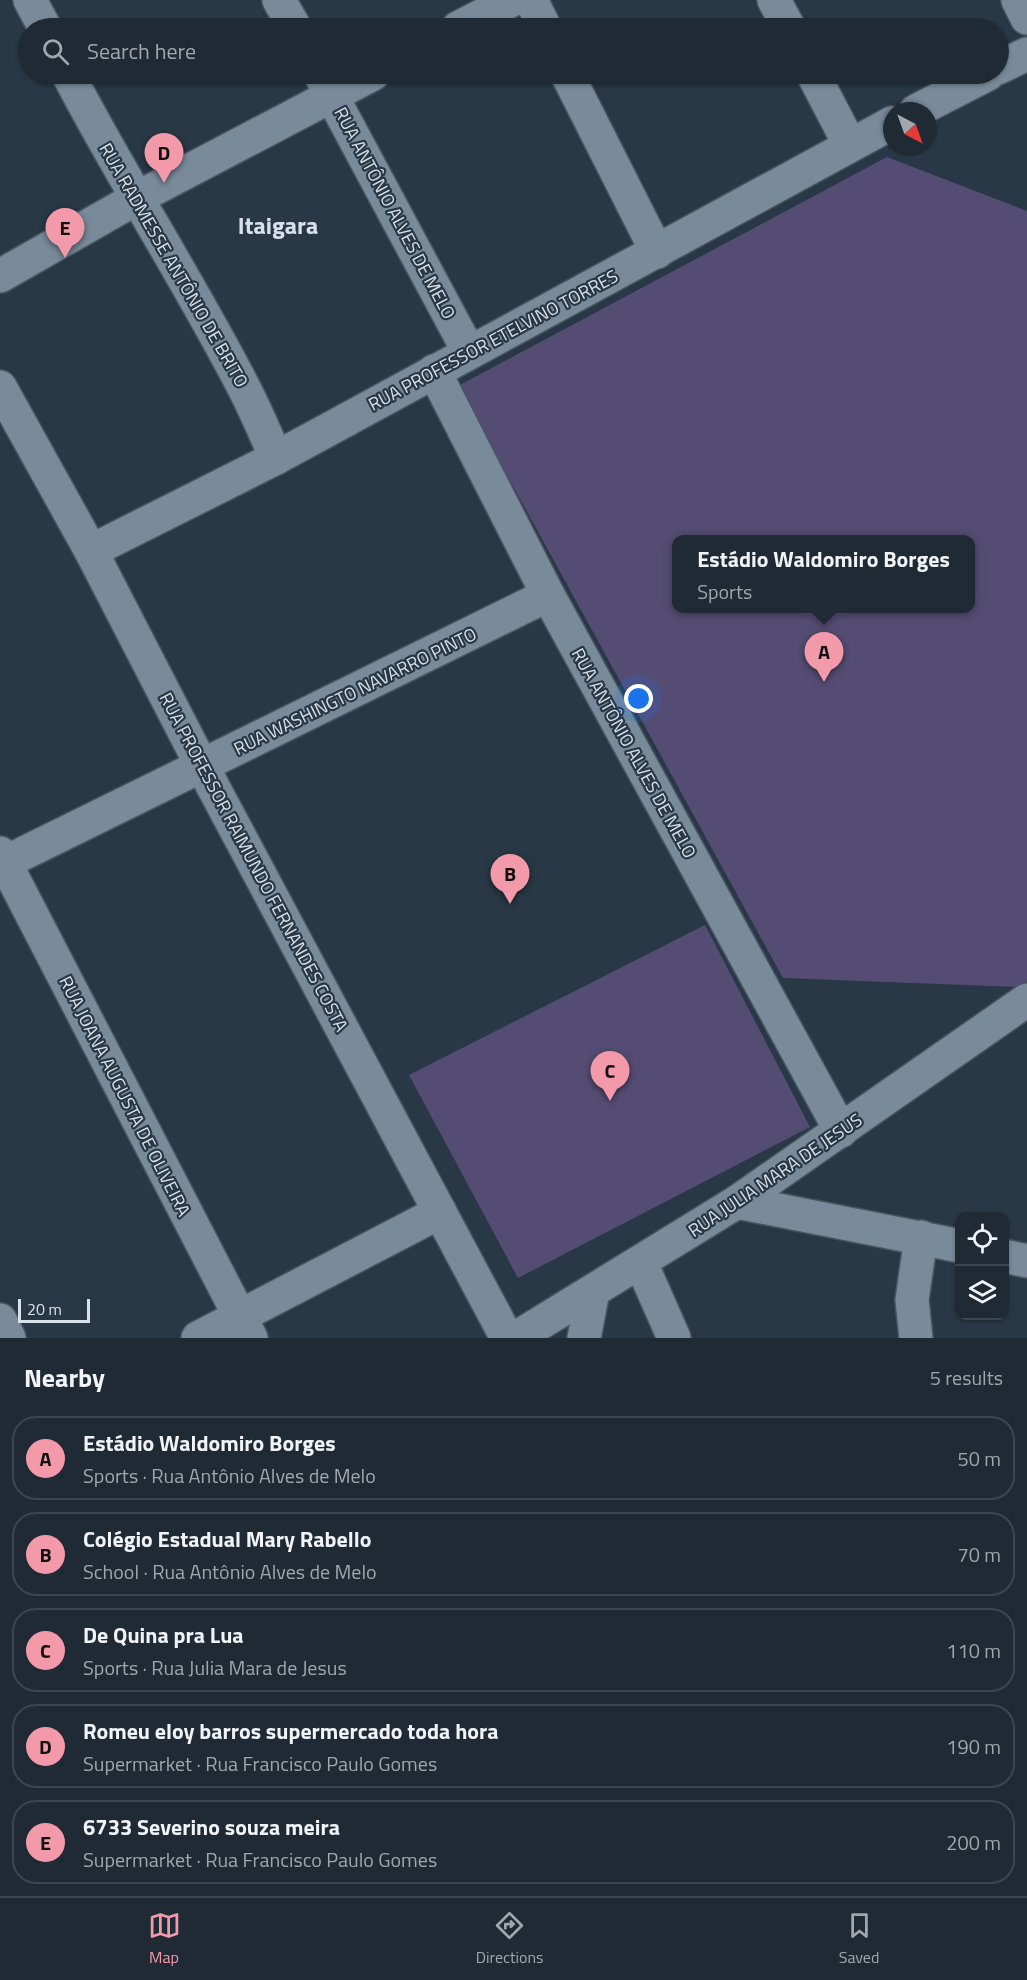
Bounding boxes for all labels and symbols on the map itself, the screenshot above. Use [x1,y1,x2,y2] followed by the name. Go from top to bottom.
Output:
[328,102,462,324] street label: RUA ANTÔNIO ALVES DE MELO
[883,102,937,156] north arrow
[144,134,184,183] pin: D
[95,139,253,391] street label: RUA RADMESSE ANTÔNIO DE BRITO
[238,207,318,243] district label: Itaigara
[46,208,84,258] pin: E
[363,263,623,417] street label: RUA PROFESSOR ETELVINO TORRES
[229,620,481,762] street label: RUA WASHINGTO NAVARRO PINTO
[804,632,844,682] pin: A
[565,643,703,863] street label: RUA ANTÔNIO ALVES DE MELO
[624,684,653,713] your location
[153,688,355,1037] street label: RUA PROFESSOR RAIMUNDO FERNANDES COSTA
[490,854,530,904] pin: B
[52,971,198,1221] street label: RUA JOANA AUGUSTA DE OLIVEIRA
[590,1052,630,1101] pin: C
[682,1106,868,1244] street label: RUA JULIA MARA DE JESUS
[18,1296,90,1324] scale bar

